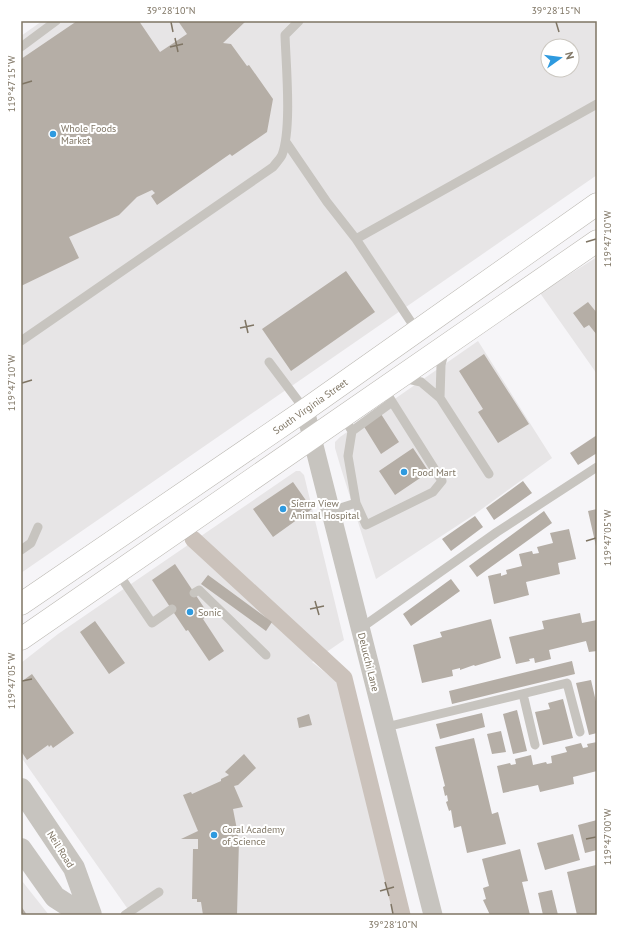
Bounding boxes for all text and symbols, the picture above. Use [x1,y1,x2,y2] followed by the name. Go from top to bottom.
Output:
[146,4,196,17] text: 39°28'10"N
[531,4,581,17] text: 39°28'15"N
[540,38,580,78] north arrow
[562,50,577,61] text: N
[5,55,18,112] text: 119°47'15"W
[61,122,116,147] place label: Whole Foods Market
[48,129,58,139] marker: Whole Foods Market
[601,210,614,267] text: 119°47'10"W
[5,354,18,411] text: 119°47'10"W
[270,375,351,437] street label: South Virginia Street
[412,466,457,479] place label: Food Mart
[399,467,409,477] marker: Food Mart
[291,497,359,522] place label: Sierra View Animal Hospital
[278,504,288,514] marker: Sierra View Animal Hospital
[601,509,614,566] text: 119°47'05"W
[198,606,222,619] place label: Sonic
[185,607,195,617] marker: Sonic
[355,631,382,693] street label: Delucchi Lane
[5,652,18,709] text: 119°47'05"W
[601,808,614,865] text: 119°47'00"W
[222,823,285,848] place label: Coral Academy of Science
[44,828,77,870] street label: Neil Road
[209,830,219,840] marker: Coral Academy of Science
[368,918,418,931] text: 39°28'10"N

